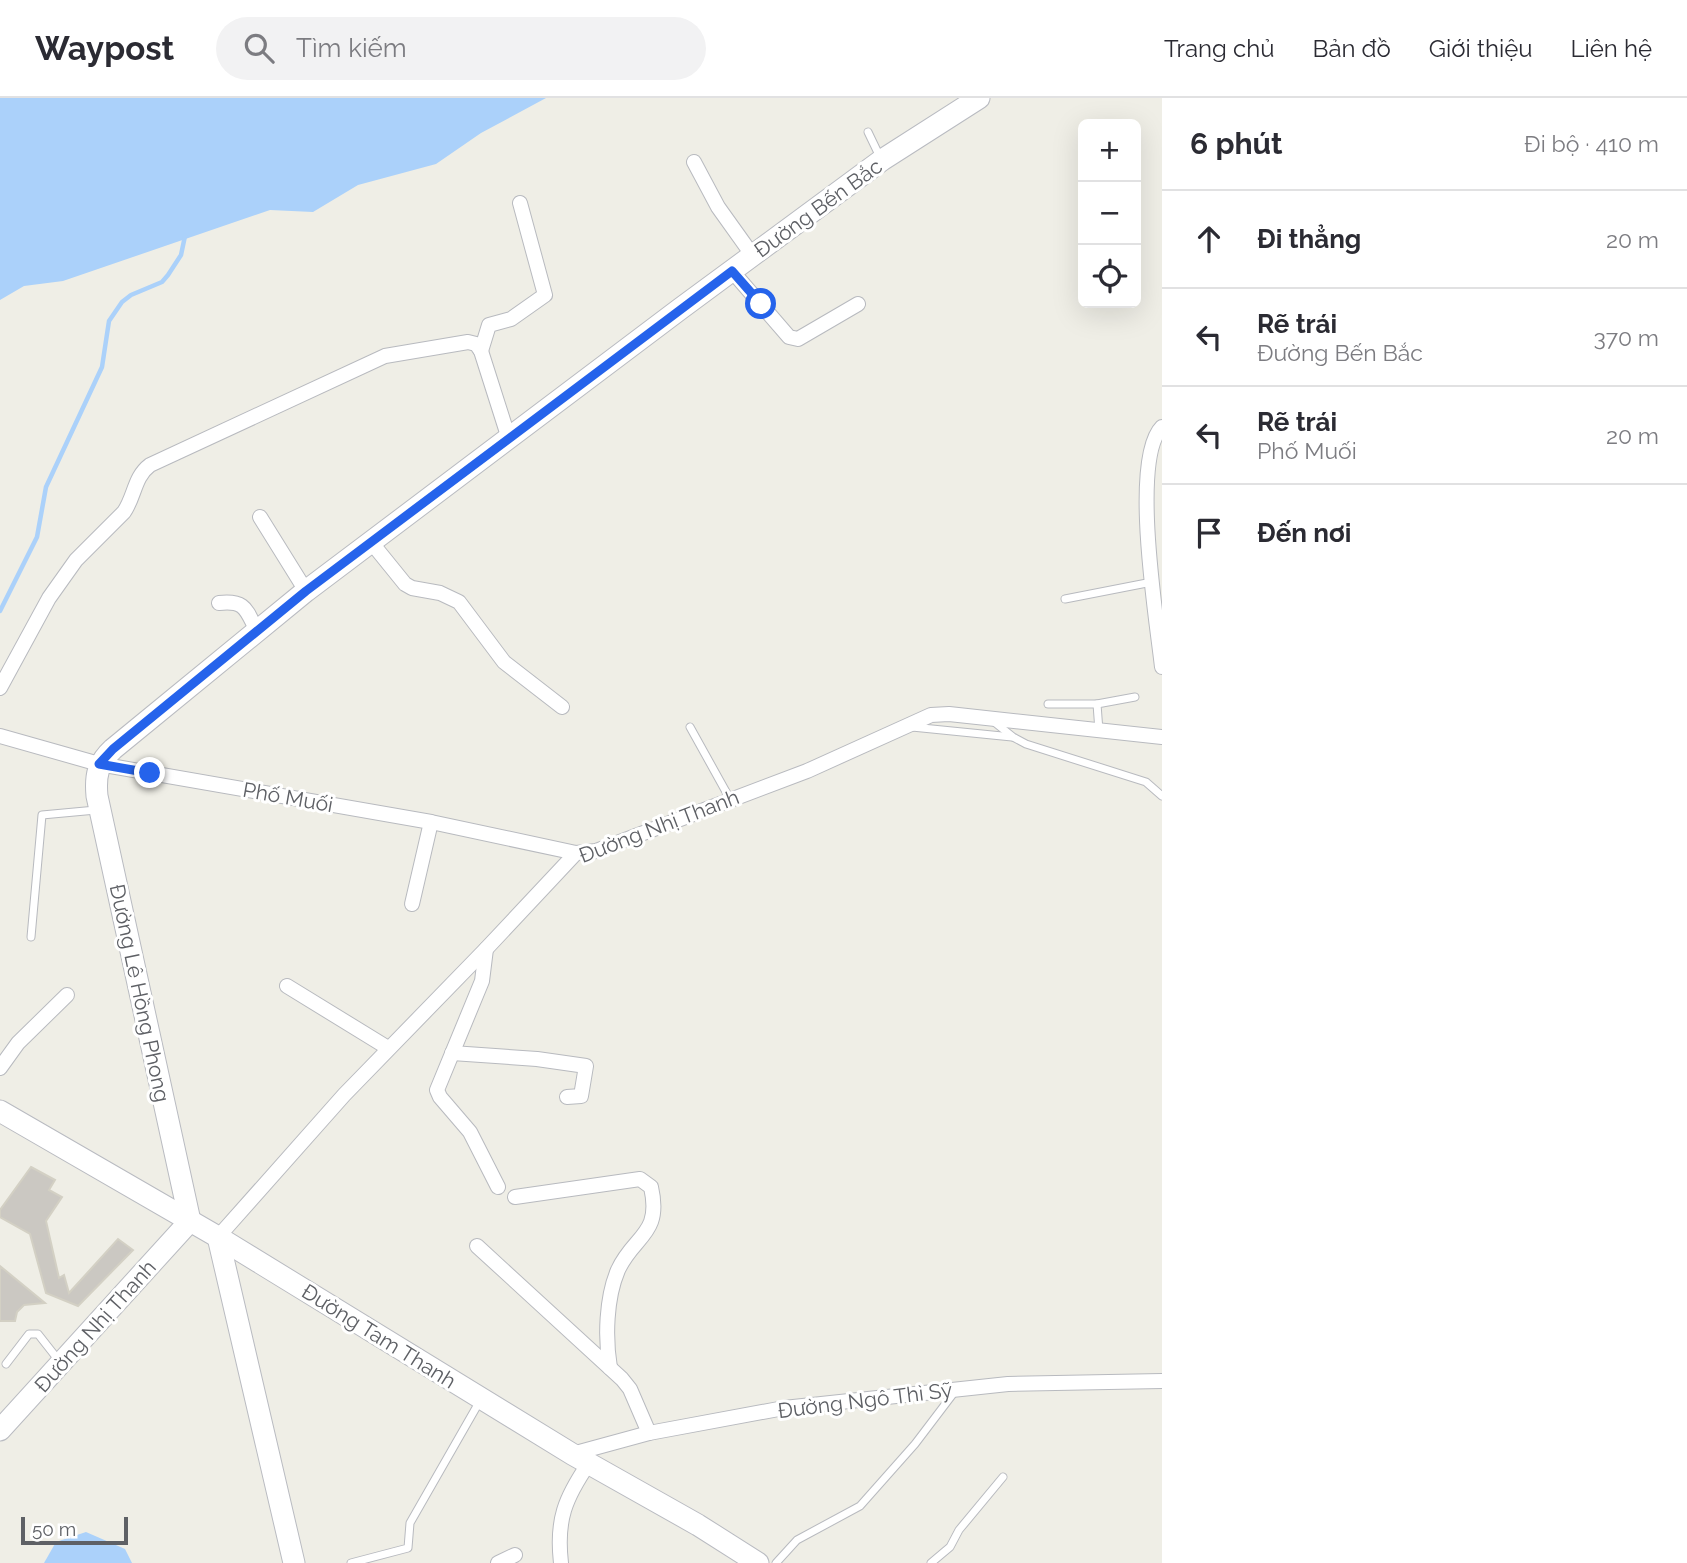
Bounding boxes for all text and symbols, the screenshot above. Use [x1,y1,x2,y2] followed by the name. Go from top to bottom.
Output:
[216,17,706,80] search box
[35,29,174,68] text: Waypost
[240,29,278,67] icon: search
[296,33,407,63] text: Tìm kiếm
[1164,34,1274,63] text: Trang chủ
[1312,34,1391,63] text: Bản đồ
[1429,34,1532,63] text: Giới thiệu
[1570,34,1652,63] text: Liên hệ
[1078,119,1141,308] map controls
[1078,119,1141,182] button: +
[1190,126,1283,161] text: 6 phút
[1524,130,1659,157] text: Đi bộ · 410 m
[749,153,887,263] street label: Đường Bến Bắc
[1078,182,1141,245] button: −
[1190,220,1228,258] icon: ahead
[1257,224,1361,254] text: Đi thẳng
[1606,226,1659,253] text: 20 m
[1078,245,1141,308] button: locate
[745,288,776,319] route start
[1257,309,1337,339] text: Rẽ trái
[1190,318,1228,356] icon: left
[1594,324,1659,351] text: 370 m
[1257,339,1423,366] text: Đường Bến Bắc
[1257,407,1337,437] text: Rẽ trái
[1190,416,1228,454] icon: left
[1606,422,1659,449] text: 20 m
[1257,437,1357,464] text: Phố Muối
[1190,514,1228,552] icon: arrive
[1257,518,1351,548] text: Đến nơi
[134,757,165,788] route end
[241,777,335,817] street label: Phố Muối
[575,784,743,868] street label: Đường Nhị Thanh
[105,882,175,1104] street label: Đường Lê Hồng Phong
[29,1255,161,1397] street label: Đường Nhị Thanh
[297,1278,461,1394] street label: Đường Tam Thanh
[776,1377,954,1423] street label: Đường Ngô Thì Sỹ
[21,1514,128,1546] scale bar
[32,1518,76,1540] text: 50 m

